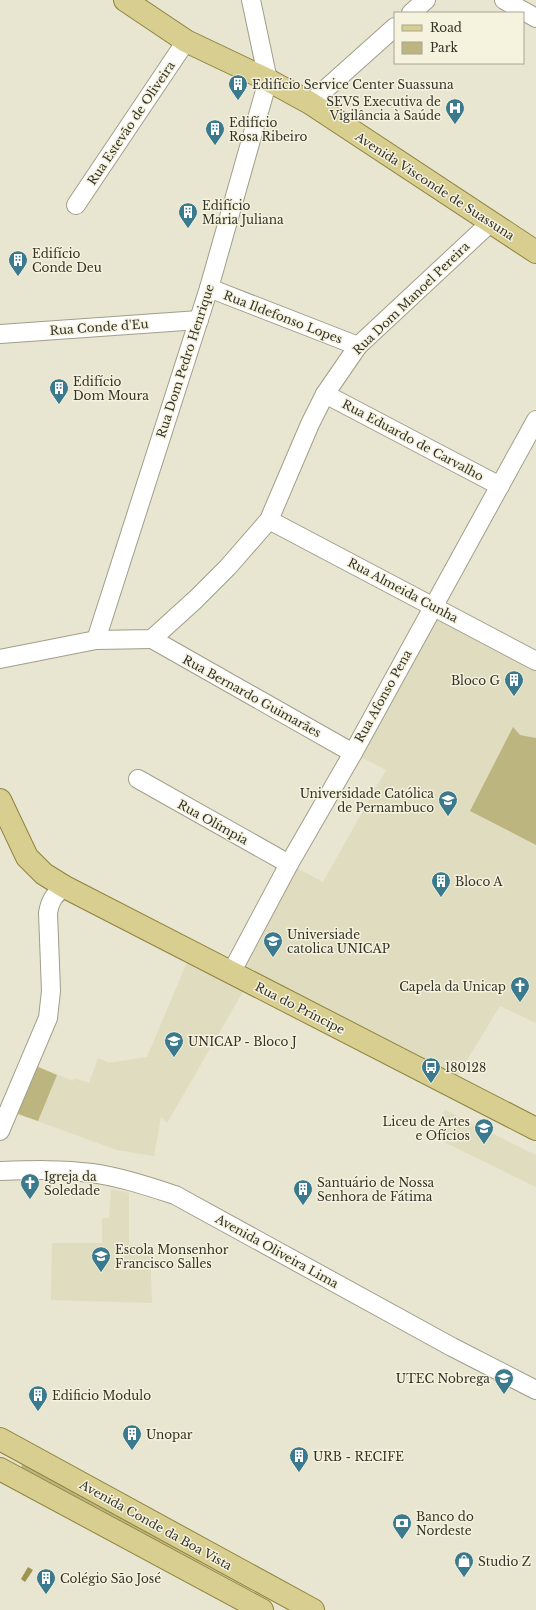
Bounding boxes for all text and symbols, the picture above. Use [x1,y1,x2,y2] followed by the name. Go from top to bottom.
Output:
[394,12,524,64] legend
[430,20,462,35] text: Road
[430,40,458,55] text: Park
[84,58,178,188] street label: Rua Estevão de Oliveira
[227,73,249,101] building icon: Edifício Service Center Suassuna
[252,77,454,92] place label: Edifício Service Center Suassuna
[326,94,441,123] place label: SEVS Executiva de Vigilância à Saúde
[444,97,466,125] hospital icon: SEVS Executiva de Vigilância à Saúde
[229,115,308,144] place label: Edifício Rosa Ribeiro
[204,118,226,146] building icon: Edifício Rosa Ribeiro
[352,128,518,243] street label: Avenida Visconde de Suassuna
[202,198,284,227] place label: Edifício Maria Juliana
[177,201,199,229] building icon: Edifício Maria Juliana
[350,238,473,358] street label: Rua Dom Manoel Pereira
[32,246,102,275] place label: Edifício Conde Deu
[7,249,29,277] building icon: Edifício Conde Deu
[153,282,217,440] street label: Rua Dom Pedro Henrique
[221,287,345,347] street label: Rua Ildefonso Lopes
[49,316,149,338] street label: Rua Conde d'Eu
[73,374,149,403] place label: Edifício Dom Moura
[48,377,70,405] building icon: Edifício Dom Moura
[340,396,486,484] street label: Rua Eduardo de Carvalho
[345,555,461,626] street label: Rua Almeida Cunha
[351,647,415,745] street label: Rua Afonso Pena
[180,652,324,740] street label: Rua Bernardo Guimarães
[503,669,525,697] building icon: Bloco G
[451,673,501,688] place label: Bloco G
[300,786,434,815] place label: Universidade Católica de Pernambuco
[437,789,459,817] school or university icon: Universidade Católica de Pernambuco
[175,796,251,848] street label: Rua Olímpia
[430,870,452,898] building icon: Bloco A
[455,874,503,889] place label: Bloco A
[287,927,390,956] place label: Universiade catolica UNICAP
[262,930,284,958] school or university icon: Universiade catolica UNICAP
[509,975,531,1003] church icon: Capela da Unicap
[253,979,347,1037] street label: Rua do Príncipe
[399,979,506,994] place label: Capela da Unicap
[163,1030,185,1058] school or university icon: UNICAP - Bloco J
[188,1034,297,1049] place label: UNICAP - Bloco J
[420,1056,442,1084] bus stop icon: 180128
[445,1060,486,1075] place label: 180128
[383,1114,470,1143] place label: Liceu de Artes e Ofícios
[473,1117,495,1145] school or university icon: Liceu de Artes e Ofícios
[44,1169,100,1198] place label: Igreja da Soledade
[19,1172,41,1200] church icon: Igreja da Soledade
[317,1175,435,1204] place label: Santuário de Nossa Senhora de Fátima
[292,1178,314,1206] building icon: Santuário de Nossa Senhora de Fátima
[212,1210,341,1291] street label: Avenida Oliveira Lima
[115,1242,229,1271] place label: Escola Monsenhor Francisco Salles
[90,1245,112,1273] school or university icon: Escola Monsenhor Francisco Salles
[493,1367,515,1395] school or university icon: UTEC Nobrega
[396,1371,490,1386] place label: UTEC Nobrega
[27,1384,49,1412] building icon: Edificio Modulo
[52,1388,151,1403] place label: Edificio Modulo
[121,1423,143,1451] building icon: Unopar
[146,1427,193,1442] place label: Unopar
[288,1445,310,1473] building icon: URB - RECIFE
[313,1449,404,1464] place label: URB - RECIFE
[76,1476,235,1573] street label: Avenida Conde da Boa Vista
[416,1509,474,1538] place label: Banco do Nordeste
[391,1512,413,1540] bank icon: Banco do Nordeste
[453,1550,475,1578] shop icon: Studio Z
[478,1554,531,1569] place label: Studio Z
[35,1567,57,1595] building icon: Colégio São José
[60,1571,161,1586] place label: Colégio São José

